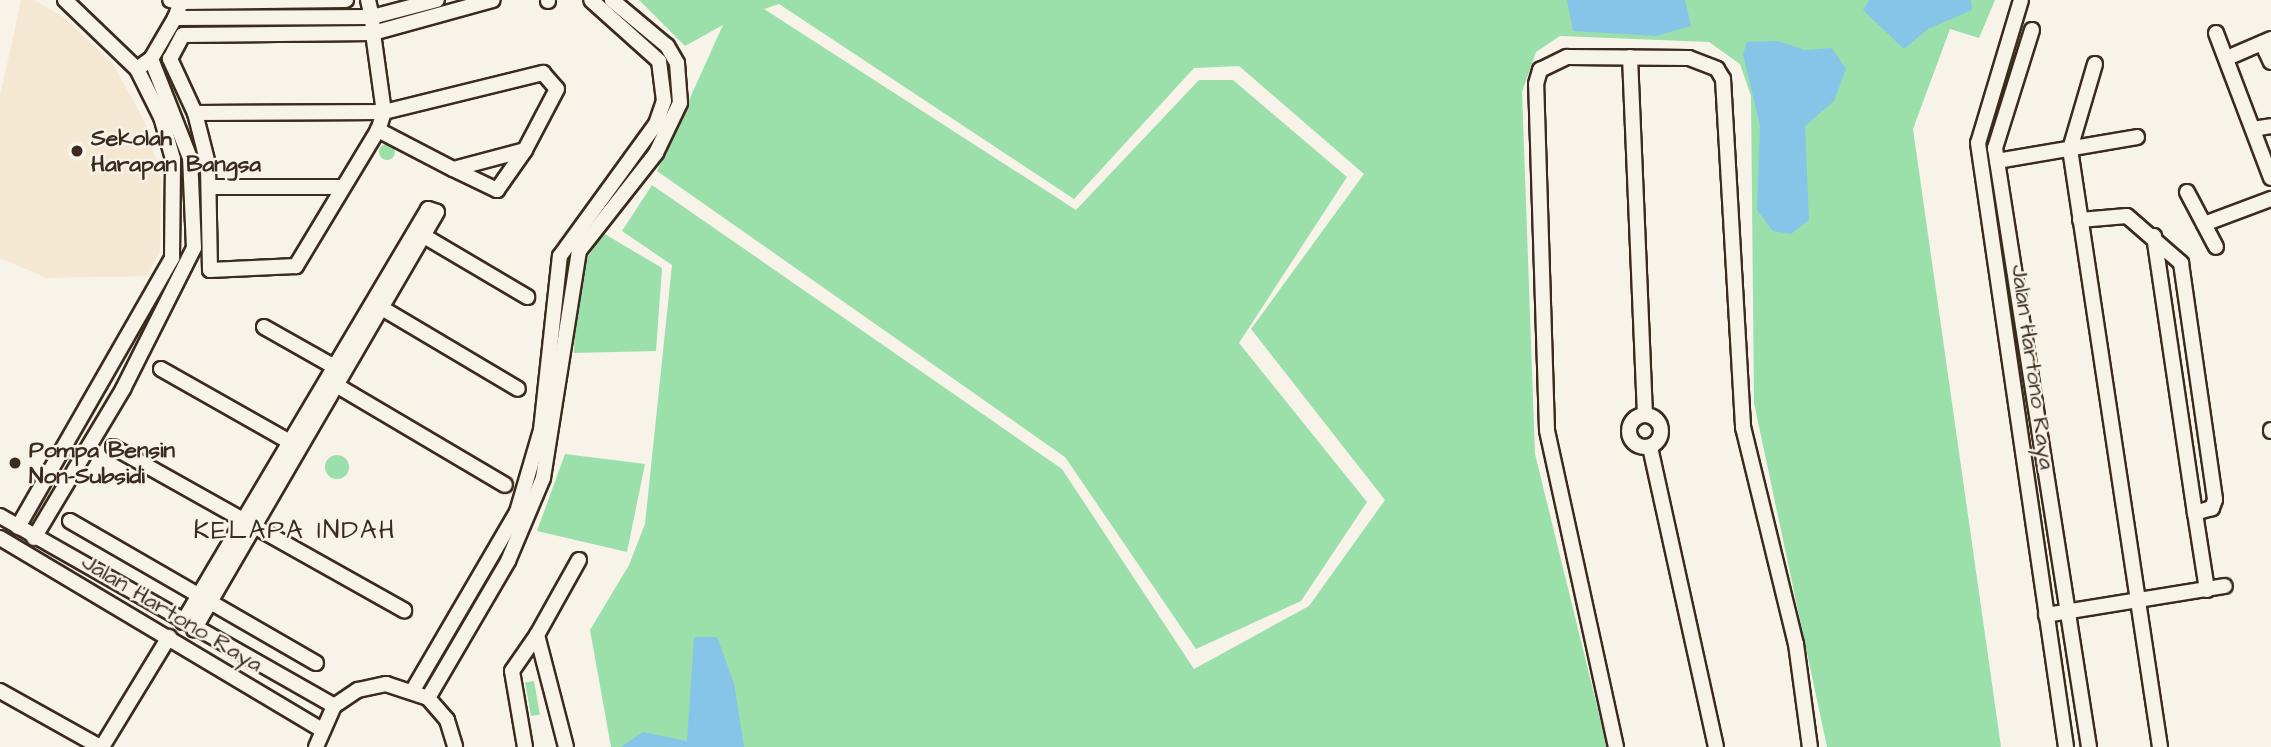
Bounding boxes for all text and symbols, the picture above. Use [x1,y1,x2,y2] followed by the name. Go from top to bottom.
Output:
[91,124,261,178] place label: Sekolah Harapan Bangsa
[69,143,85,159] marker: Sekolah Harapan Bangsa
[2005,263,2061,471] street label: Jalan Hartono Raya
[29,436,175,490] place label: Pompa Bensin Non-Subsidi
[7,455,23,471] marker: Pompa Bensin Non-Subsidi
[195,515,395,547] district label: KELAPA INDAH
[76,548,268,678] street label: Jalan Hartono Raya

